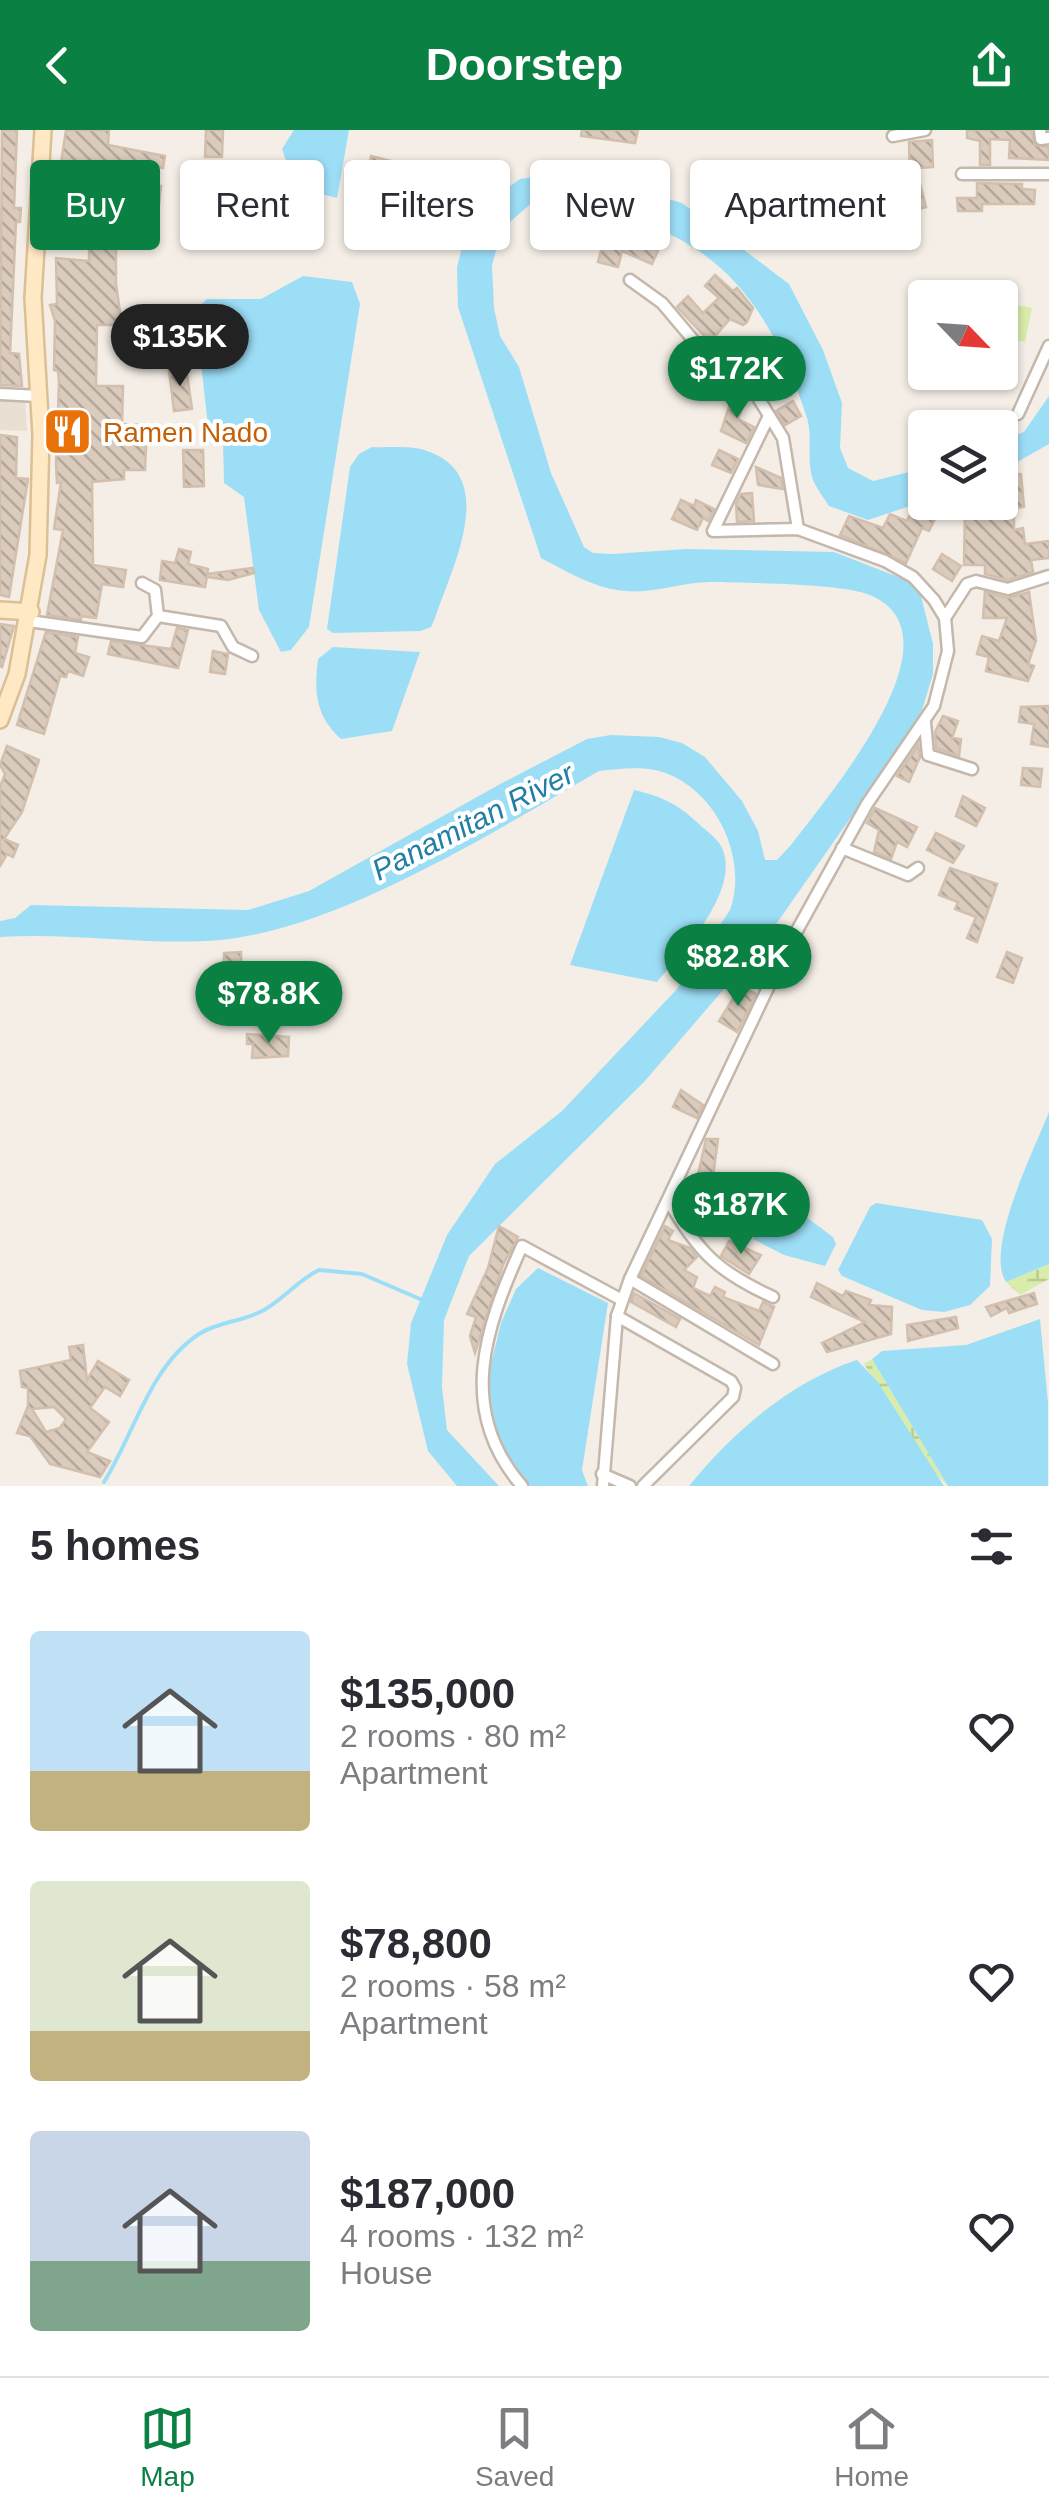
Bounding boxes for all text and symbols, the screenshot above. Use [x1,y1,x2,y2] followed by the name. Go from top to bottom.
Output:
[30,38,85,93] icon: back
[964,38,1019,93] icon: share
[426,39,623,90] text: Doorstep
[30,160,160,250] chip: Buy
[180,160,324,250] chip: Rent
[344,160,510,250] chip: Filters
[530,160,670,250] chip: New
[690,160,921,250] chip: Apartment
[908,280,1018,390] north arrow
[908,280,1018,520] map controls
[110,304,250,389] pin: $135K
[133,318,227,354] text: $135K
[667,336,807,421] pin: $172K
[690,350,784,386] text: $172K
[42,406,94,458] restaurant icon: Ramen Nado
[908,410,1018,520] button: layers
[103,417,268,448] place label: Ramen Nado
[366,756,580,887] water label: Panamitan River
[657,924,819,1009] pin: $82.8K
[686,938,790,974] text: $82.8K
[188,961,350,1046] pin: $78.8K
[217,975,321,1011] text: $78.8K
[671,1172,811,1257] pin: $187K
[694,1186,788,1222] text: $187K
[964,1519,1019,1574] icon: filters
[30,1522,200,1569] text: 5 homes
[340,1670,515,1717] text: $135,000
[110,1671,230,1791] icon: home
[964,1704,1019,1759] icon: heart
[340,1718,566,1754] text: 2 rooms · 80 m²
[340,1755,488,1791] text: Apartment
[340,1920,492,1967] text: $78,800
[110,1921,230,2041] icon: home
[964,1954,1019,2009] icon: heart
[340,1968,566,2004] text: 2 rooms · 58 m²
[340,2005,488,2041] text: Apartment
[340,2170,515,2217] text: $187,000
[110,2171,230,2291] icon: home
[964,2204,1019,2259] icon: heart
[340,2218,584,2254] text: 4 rooms · 132 m²
[340,2255,433,2291] text: House
[140,2401,195,2493] tab: Map
[475,2401,554,2493] tab: Saved
[834,2401,909,2493] tab: Home

